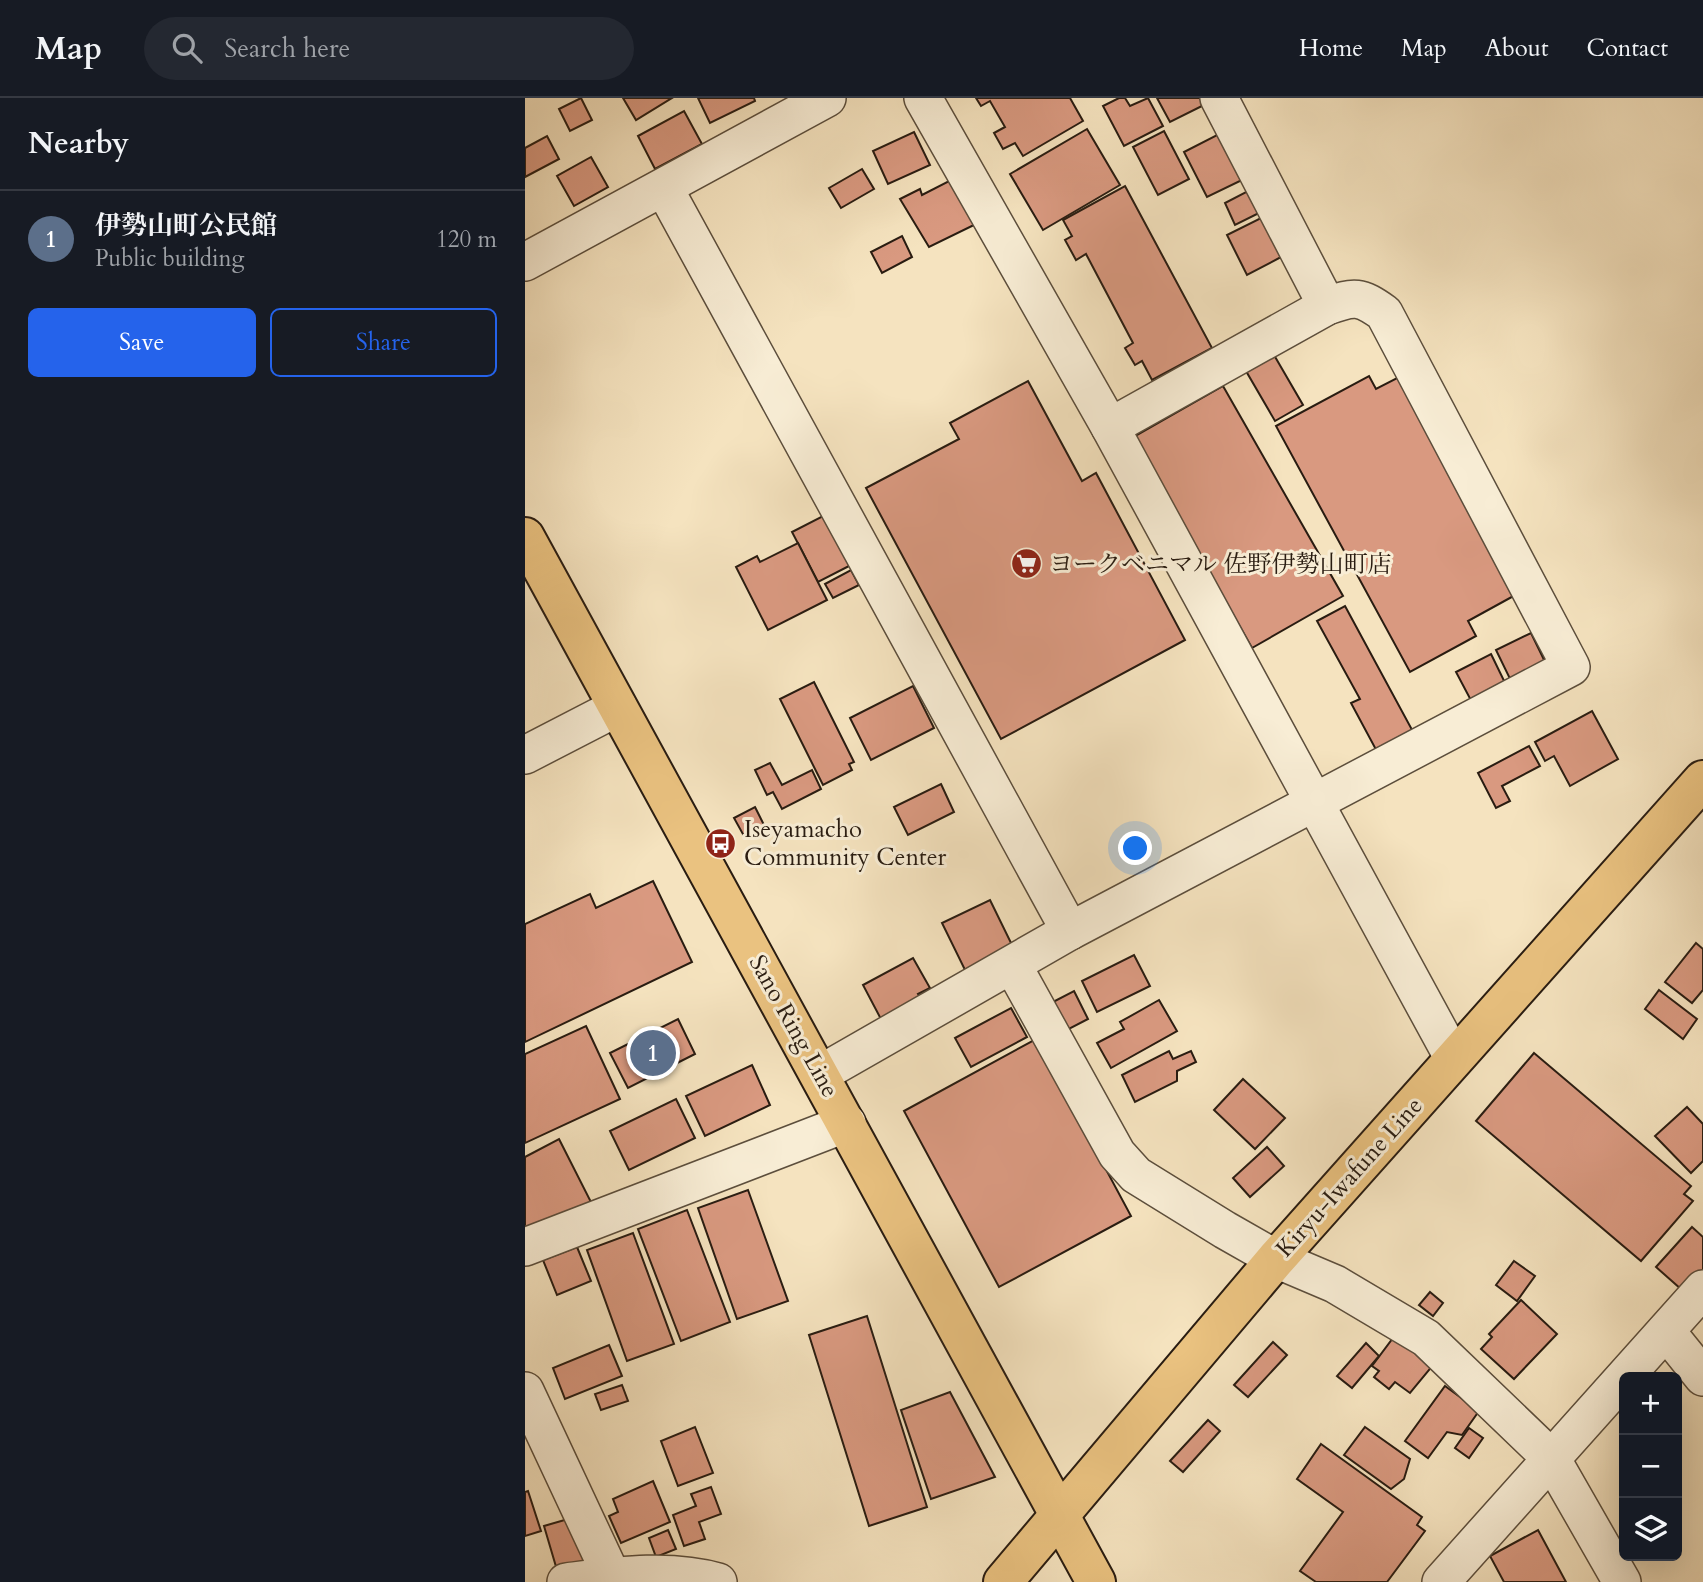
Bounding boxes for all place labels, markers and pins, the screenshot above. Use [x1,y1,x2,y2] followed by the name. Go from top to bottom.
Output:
[1009,547,1043,581] supermarket icon: ヨークベニマル 佐野伊勢山町店
[1049,548,1391,581] place label: ヨークベニマル 佐野伊勢山町店
[744,813,947,874] place label: Iseyamacho Community Center
[704,826,738,860] bus stop icon: Iseyamacho Community Center
[630,1027,676,1079] pin: 1

